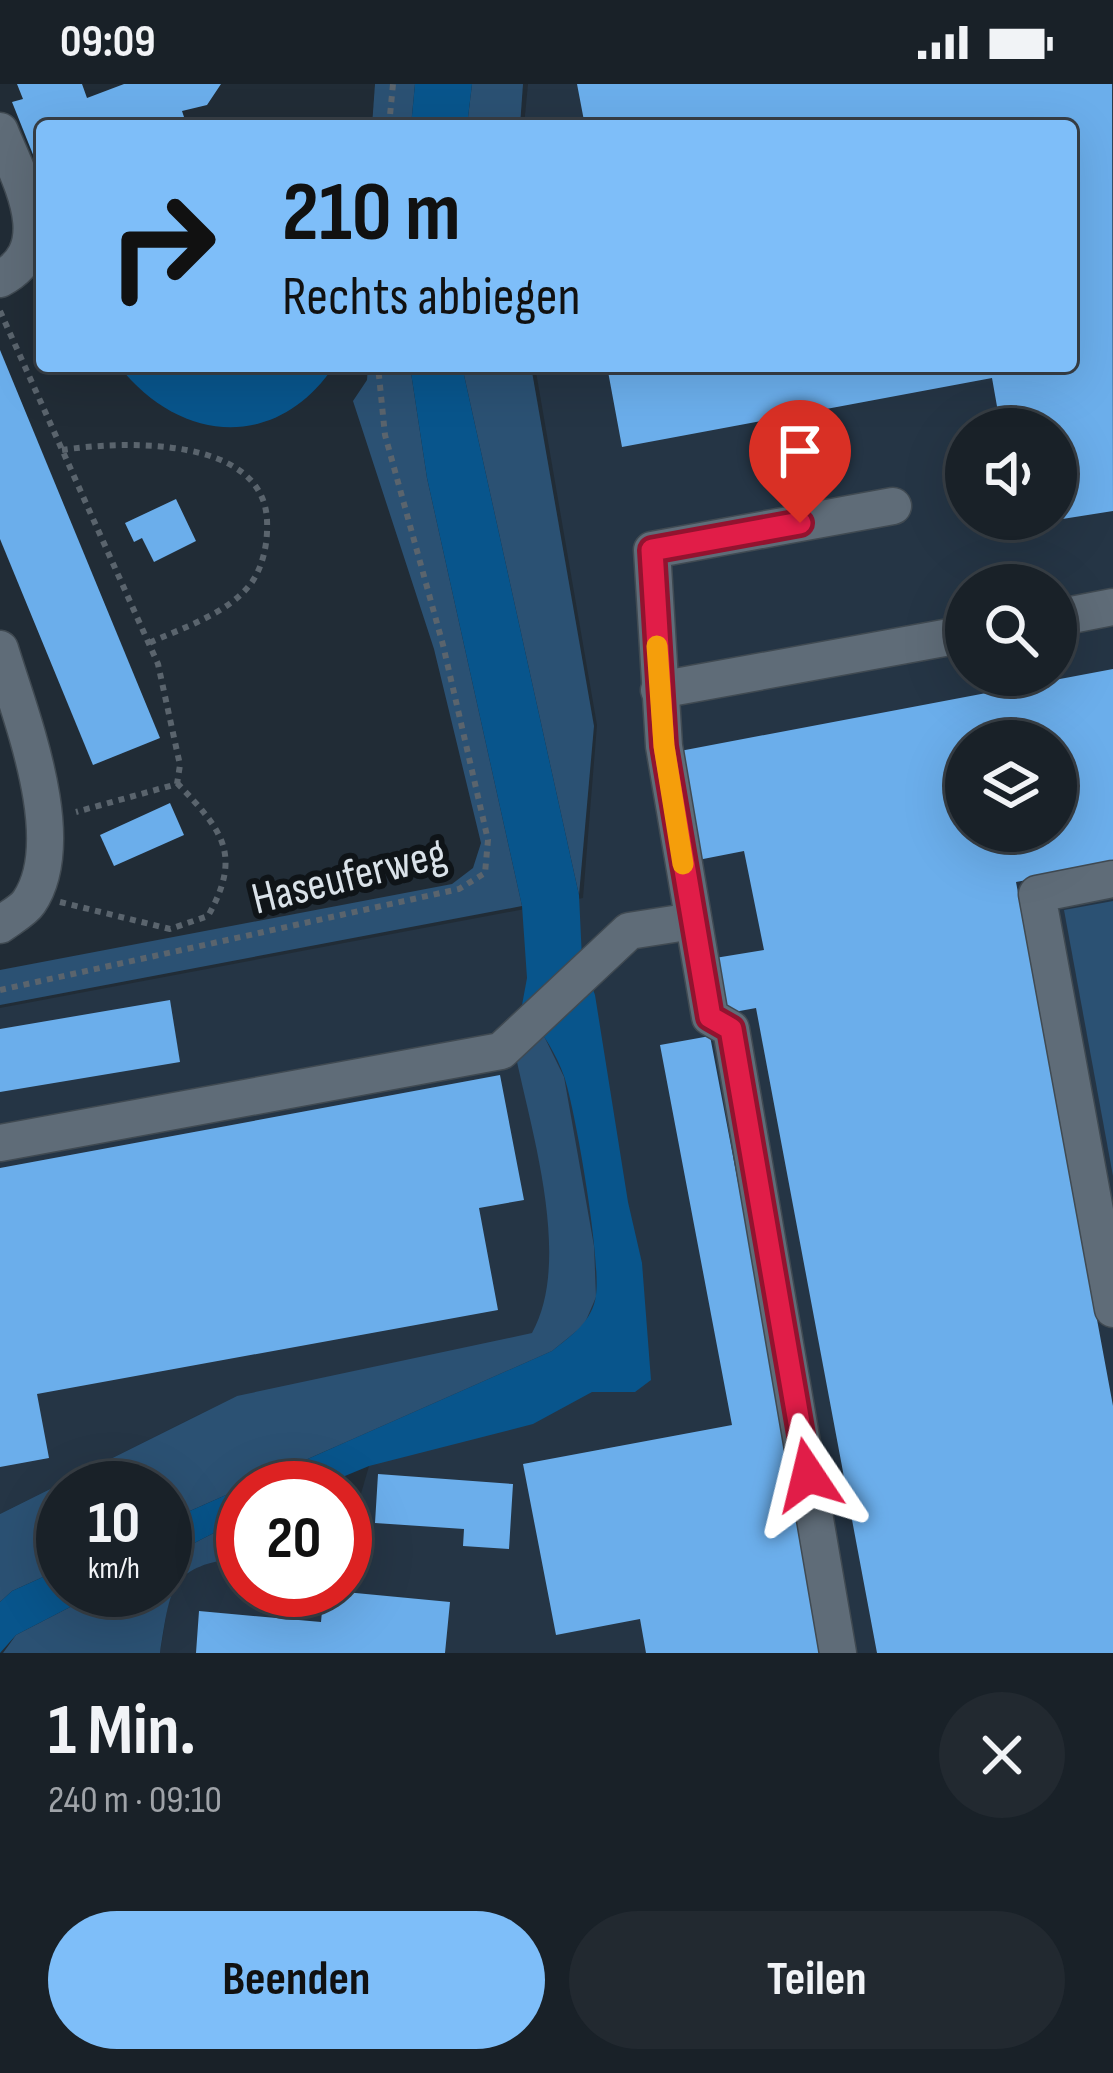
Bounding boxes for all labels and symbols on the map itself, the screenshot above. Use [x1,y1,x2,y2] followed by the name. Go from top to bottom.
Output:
[749,400,851,523] pin
[246,826,452,928] street label: Haseuferweg
[745,1412,871,1538] position arrow
[216,1461,372,1617] speed limit sign: 20

